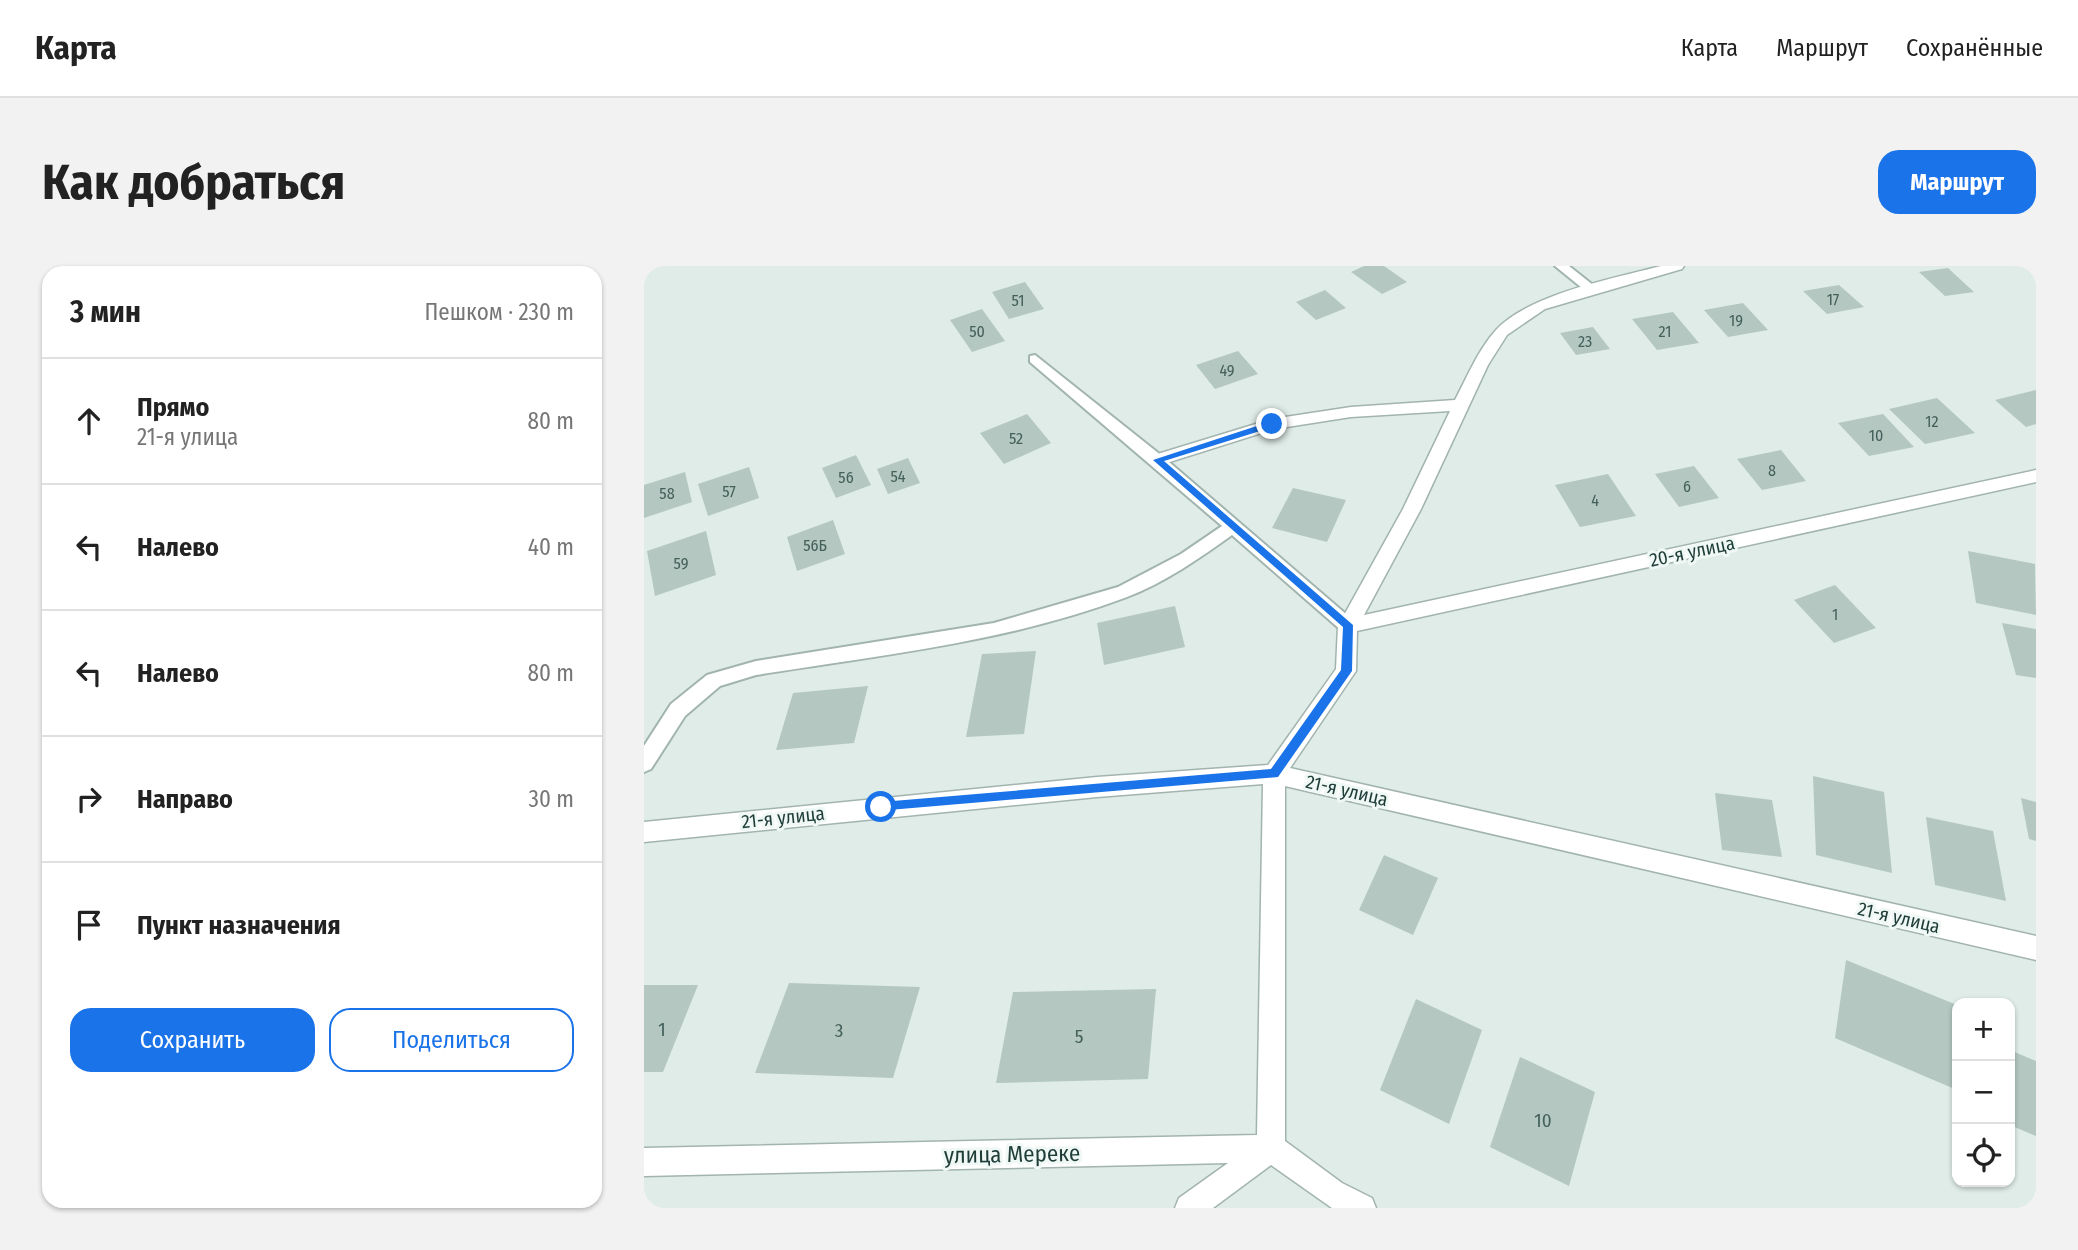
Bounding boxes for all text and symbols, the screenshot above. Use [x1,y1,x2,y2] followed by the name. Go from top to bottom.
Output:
[35,28,117,68] text: Карта
[1681,34,1738,62] text: Карта
[1776,34,1868,62] text: Маршрут
[1906,34,2043,62] text: Сохранённые
[1878,150,2036,214] button: Маршрут
[42,153,345,212] text: Как добраться
[1827,290,1840,309] house number: 17
[1012,291,1024,310] house number: 51
[70,294,141,330] text: 3 мин
[424,298,574,326] text: Пешком · 230 m
[1729,311,1743,330] house number: 19
[969,322,985,341] house number: 50
[1659,322,1671,341] house number: 21
[1578,332,1592,351] house number: 23
[1219,361,1235,380] house number: 49
[137,392,209,423] text: Прямо
[70,402,108,440] icon: ahead
[527,407,574,435] text: 80 m
[1256,408,1287,439] route end
[1925,412,1939,431] house number: 12
[137,423,238,451] text: 21-я улица
[1869,426,1883,445] house number: 10
[1009,429,1023,448] house number: 52
[1768,461,1776,480] house number: 8
[890,467,906,486] house number: 54
[838,468,854,487] house number: 56
[1683,477,1691,496] house number: 6
[722,482,736,501] house number: 57
[659,484,675,503] house number: 58
[1591,491,1599,510] house number: 4
[70,528,108,566] icon: left
[1647,531,1737,572] street label: 20-я улица
[137,532,219,563] text: Налево
[528,533,574,561] text: 40 m
[803,536,827,555] house number: 56Б
[674,554,689,573] house number: 59
[1832,605,1838,624] house number: 1
[70,654,108,692] icon: left
[137,658,219,689] text: Налево
[527,659,574,687] text: 80 m
[1304,770,1390,811] street label: 21-я улица
[70,780,108,818] icon: right
[137,784,233,815] text: Направо
[529,785,574,813] text: 30 m
[865,791,896,822] route start
[740,802,826,833] street label: 21-я улица
[1856,897,1942,938] street label: 21-я улица
[70,906,108,944] icon: arrive
[137,910,341,941] text: Пункт назначения
[1952,998,2015,1187] map controls
[1952,998,2015,1061] button: +
[70,1008,315,1072] button: Сохранить
[329,1008,574,1072] button: Поделиться
[658,1018,666,1041] house number: 1
[835,1019,843,1042] house number: 3
[1075,1025,1083,1048] house number: 5
[1952,1061,2015,1124] button: −
[1534,1109,1552,1132] house number: 10
[1952,1124,2015,1187] button: locate
[944,1139,1080,1169] street label: улица Мереке

